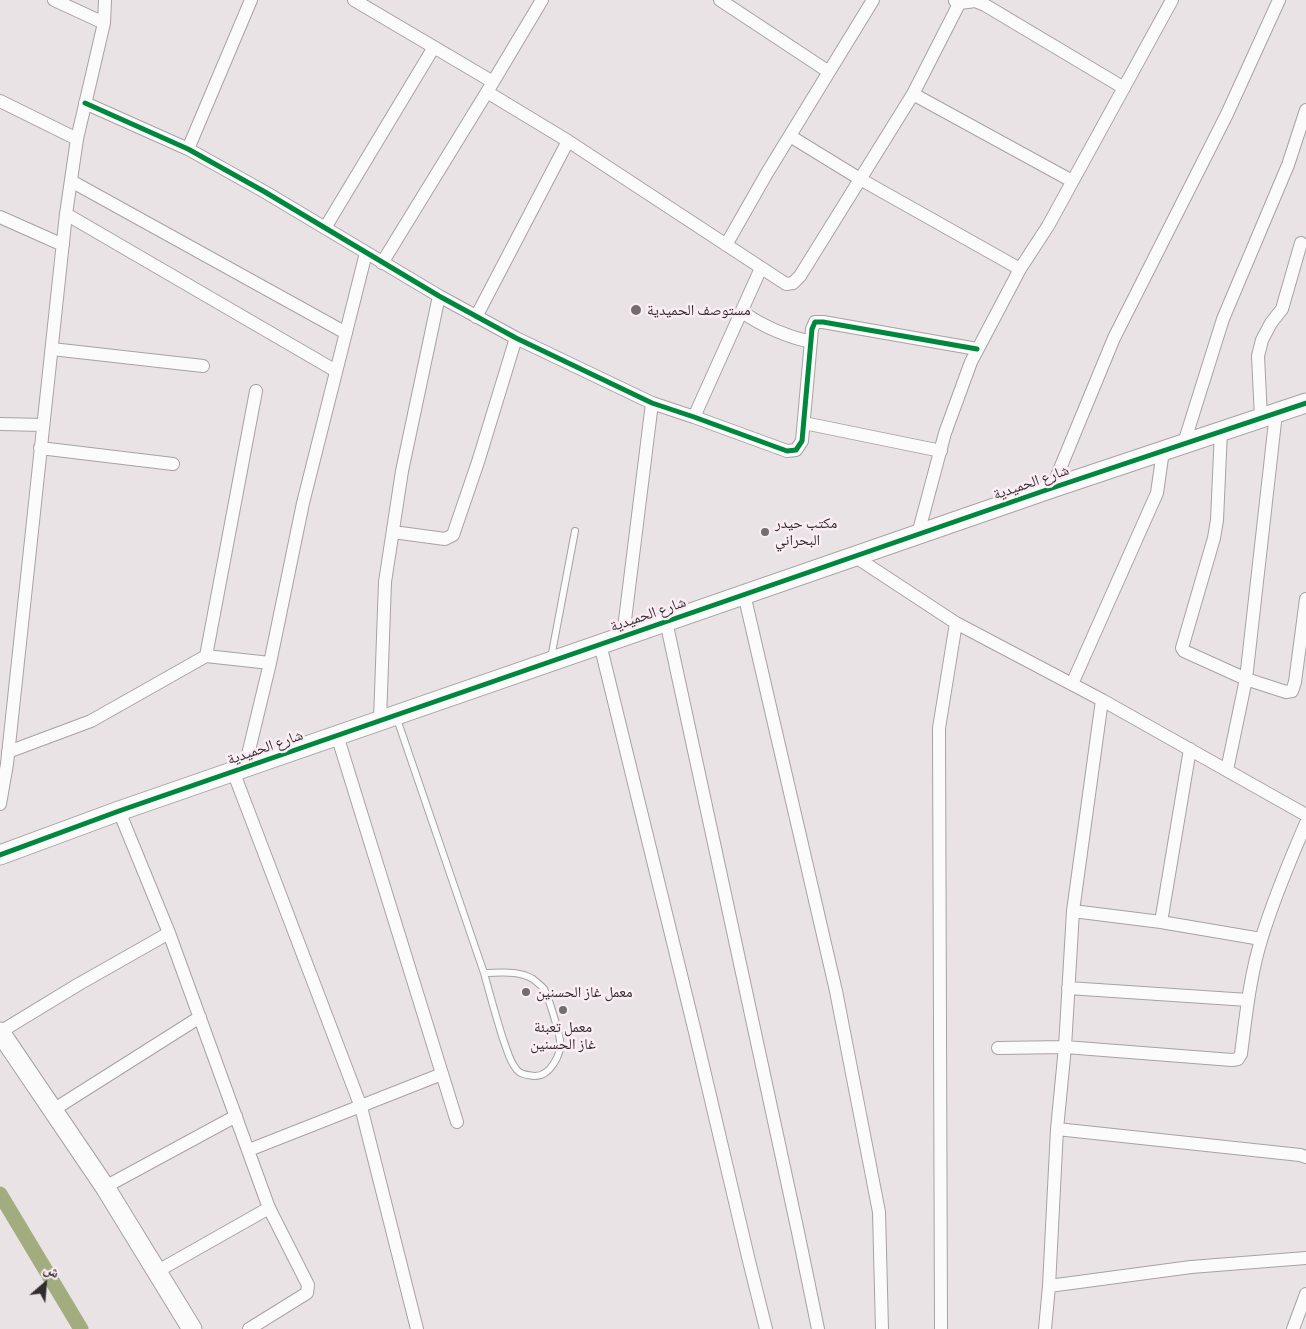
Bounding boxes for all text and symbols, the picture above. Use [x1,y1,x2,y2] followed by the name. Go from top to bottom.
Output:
[647,301,751,319] place label: مستوصف الحميدية
[629,303,643,317] marker: مستوصف الحميدية
[991,461,1071,503] street label: شارع الحميدية
[775,514,837,549] place label: مكتب حيدر البحراني
[759,526,771,538] marker: مكتب حيدر البحراني
[608,593,688,635] street label: شارع الحميدية
[225,726,305,768] street label: شارع الحميدية
[536,983,633,1001] place label: معمل غاز الحسنين
[520,986,532,998] marker: معمل غاز الحسنين
[557,1004,569,1016] marker: معمل تعبئة غاز الحسنين
[530,1018,596,1053] place label: معمل تعبئة غاز الحسنين
[20,1259,70,1309] north arrow
[42,1259,63,1281] text: ش

